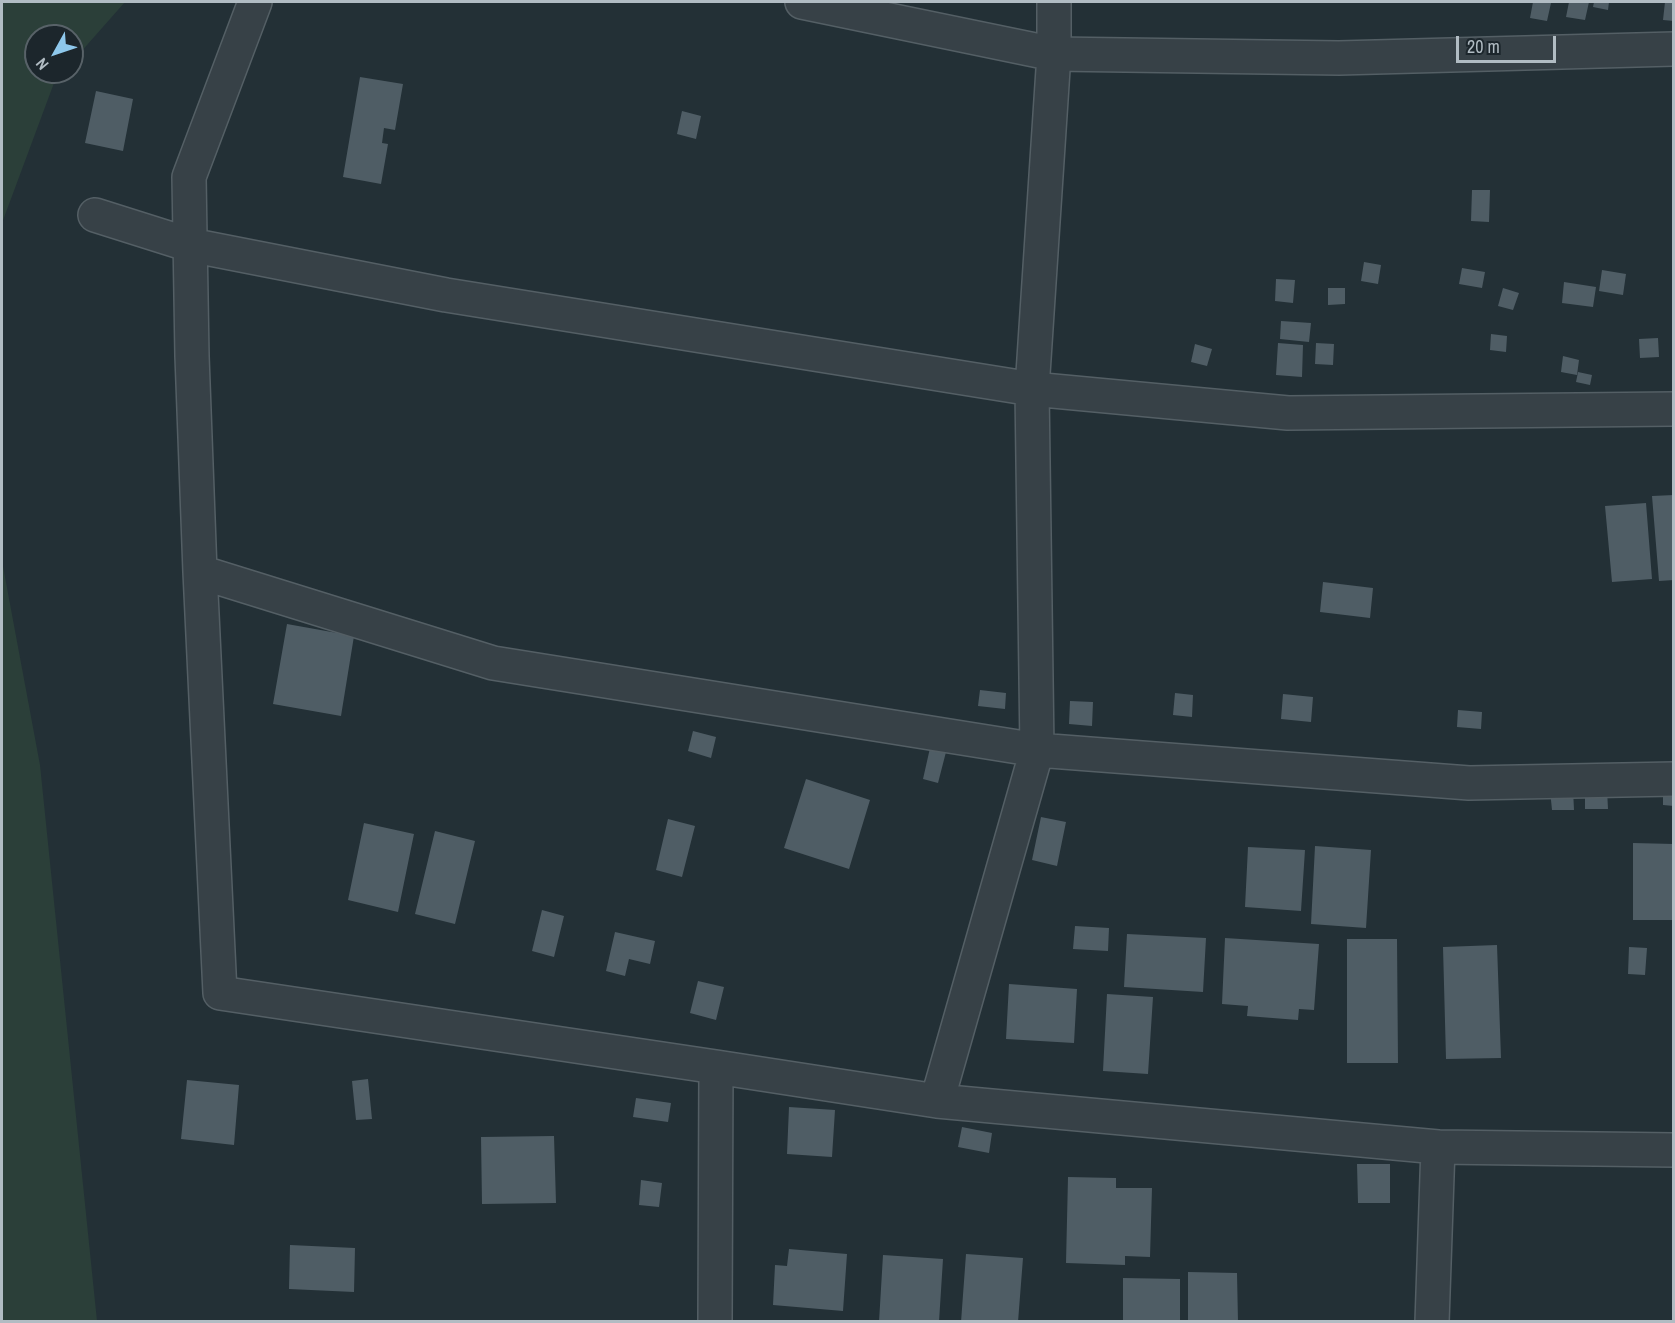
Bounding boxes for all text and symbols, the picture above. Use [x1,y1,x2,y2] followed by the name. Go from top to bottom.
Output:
[24,24,84,84] north arrow
[1459,24,1560,62] scale bar
[1467,34,1500,59] text: 20 m
[30,54,53,75] text: N

